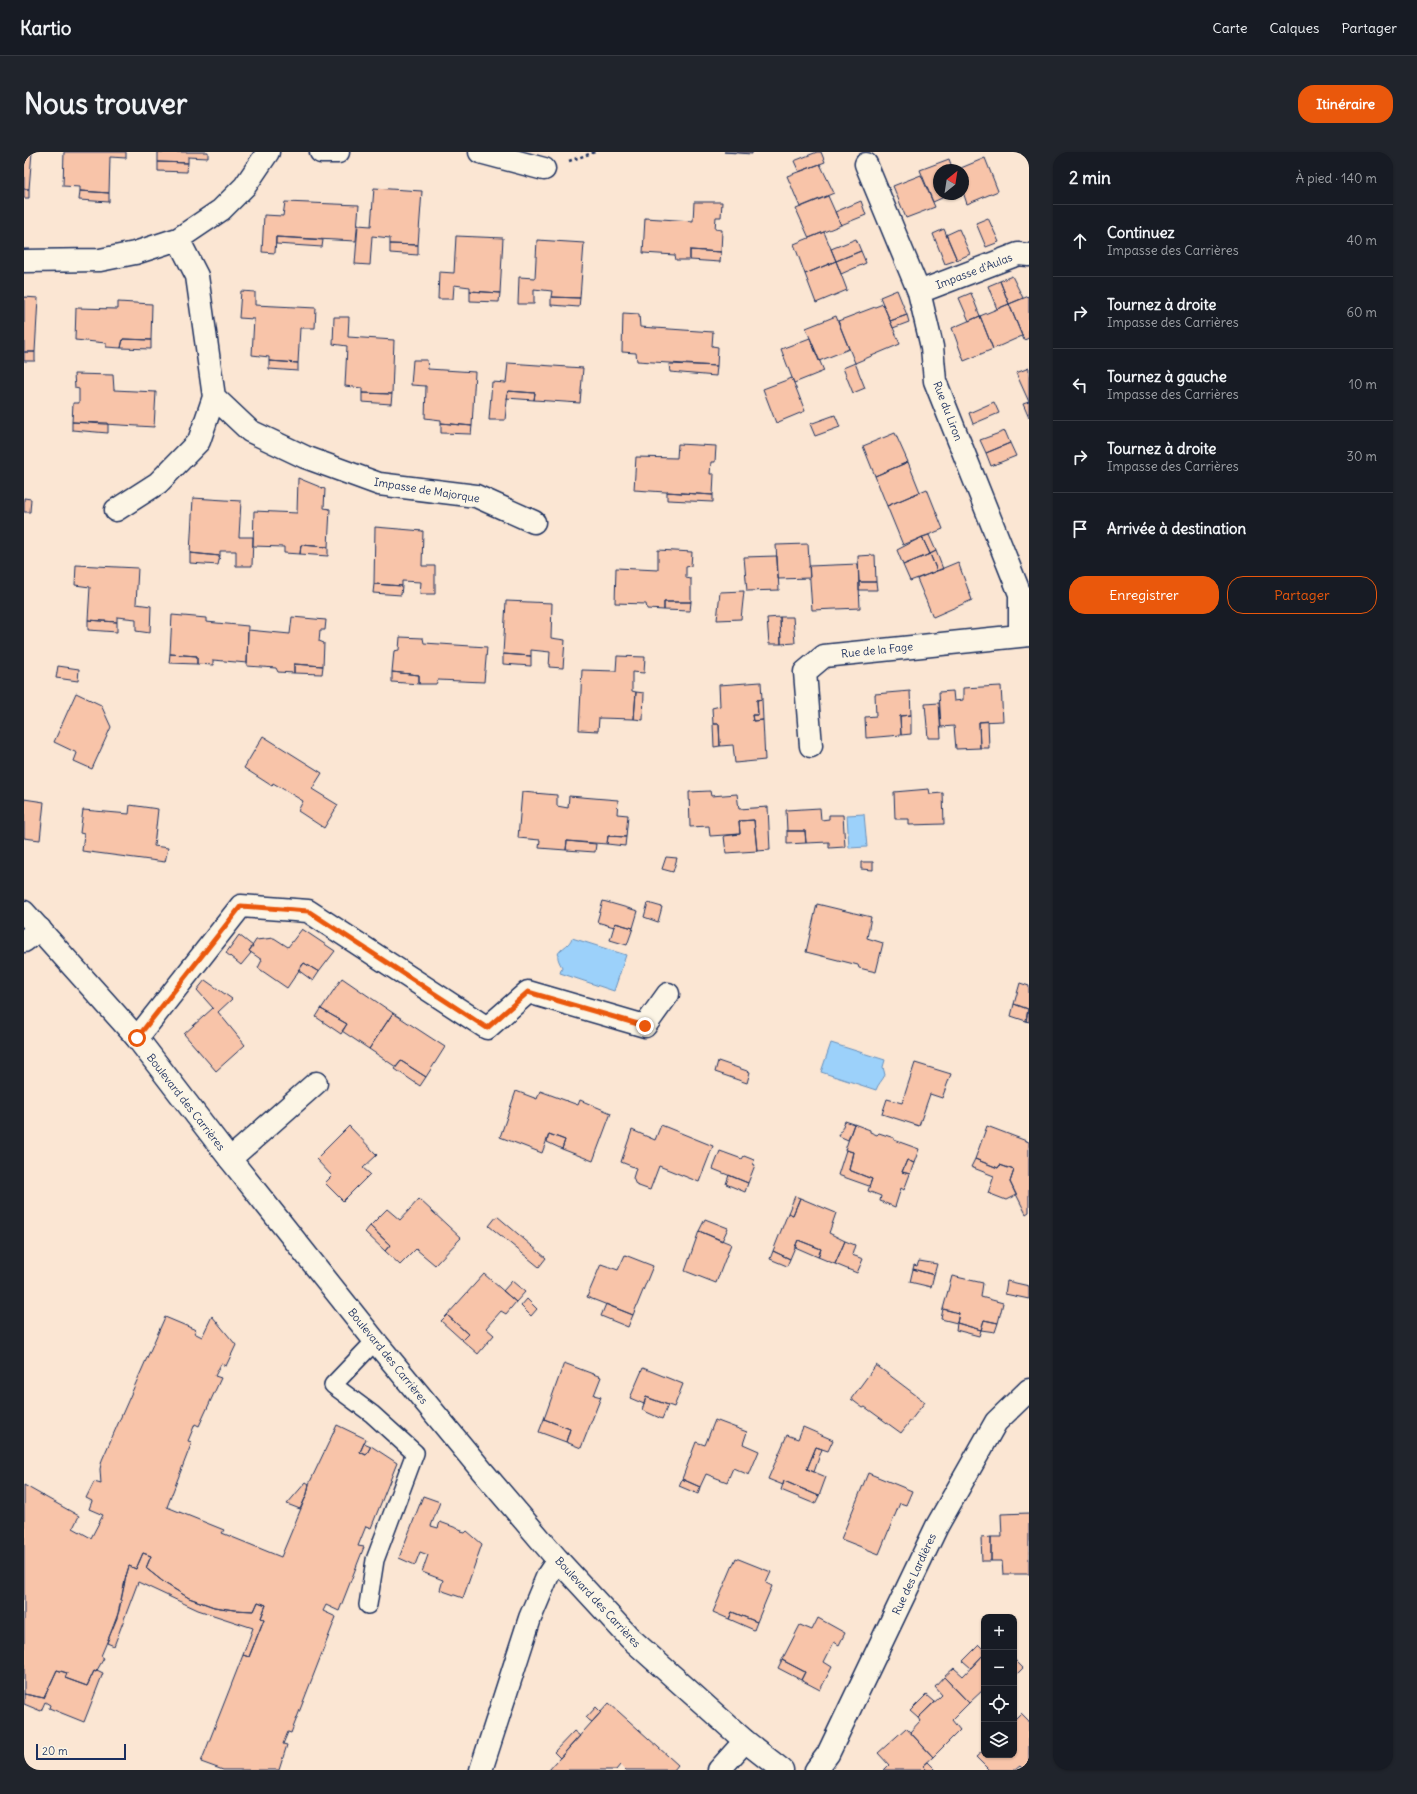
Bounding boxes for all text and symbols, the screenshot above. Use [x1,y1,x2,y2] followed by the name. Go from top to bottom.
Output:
[20,16,72,40] text: Kartio
[1213,19,1247,37] text: Carte
[1269,19,1319,37] text: Calques
[1341,19,1397,37] text: Partager
[1298,85,1393,123] button: Itinéraire
[24,86,187,122] text: Nous trouver
[933,164,969,200] north arrow
[1069,167,1111,189] text: 2 min
[1296,170,1377,187] text: À pied · 140 m
[1107,223,1175,242] text: Continuez
[1069,230,1091,252] icon: ahead
[1346,232,1377,249] text: 40 m
[1107,242,1239,259] text: Impasse des Carrières
[934,250,1014,292] street label: Impasse d'Aulas
[1107,295,1216,314] text: Tournez à droite
[1069,302,1091,324] icon: right
[1346,304,1377,321] text: 60 m
[1107,314,1239,331] text: Impasse des Carrières
[1107,367,1227,386] text: Tournez à gauche
[1069,374,1091,396] icon: left
[1349,376,1377,393] text: 10 m
[930,379,966,443] street label: Rue du Liron
[1107,386,1239,403] text: Impasse des Carrières
[1107,439,1216,458] text: Tournez à droite
[1069,446,1091,468] icon: right
[1347,448,1377,465] text: 30 m
[1107,458,1239,475] text: Impasse des Carrières
[373,475,481,505] street label: Impasse de Majorque
[1069,518,1091,540] icon: arrive
[1107,519,1246,538] text: Arrivée à destination
[1069,576,1219,614] button: Enregistrer
[1227,576,1377,614] button: Partager
[840,639,914,661] street label: Rue de la Fage
[636,1017,654,1035] route end
[128,1029,146,1047] route start
[144,1051,228,1153] street label: Boulevard des Carrières
[345,1305,431,1407] street label: Boulevard des Carrières
[889,1531,939,1617] street label: Rue des Lardières
[552,1554,644,1650] street label: Boulevard des Carrières
[981,1614,1017,1758] map controls
[981,1614,1017,1650] button: +
[981,1650,1017,1686] button: −
[981,1686,1017,1722] button: locate
[981,1722,1017,1758] button: layers
[36,1742,126,1761] scale bar
[42,1744,68,1758] text: 20 m

